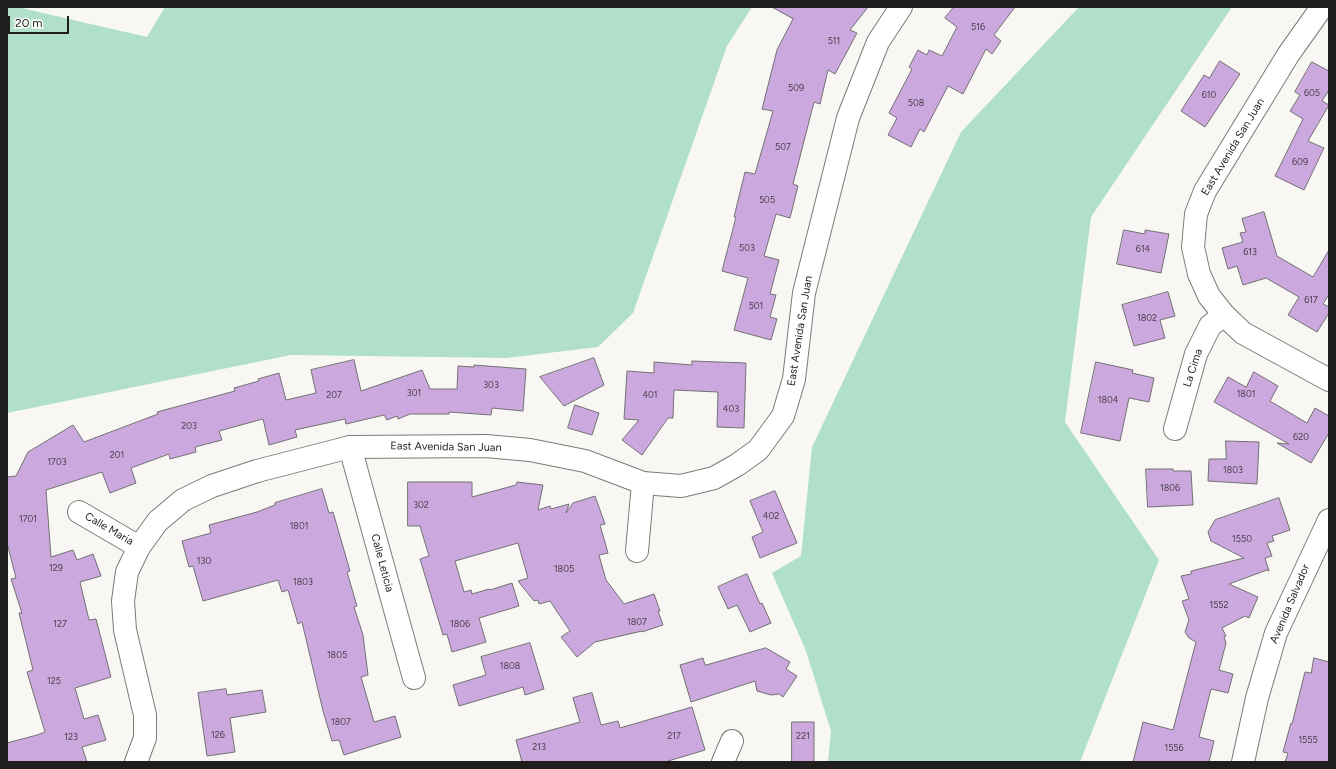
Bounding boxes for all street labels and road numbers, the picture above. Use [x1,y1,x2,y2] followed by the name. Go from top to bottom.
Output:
[1199,96,1267,198] street label: East Avenida San Juan
[785,275,815,387] street label: East Avenida San Juan
[1181,347,1205,389] street label: La Cima
[390,439,502,455] street label: East Avenida San Juan
[82,510,136,548] street label: Calle Maria
[368,532,396,594] street label: Calle Leticia
[1267,562,1313,646] street label: Avenida Salvador

